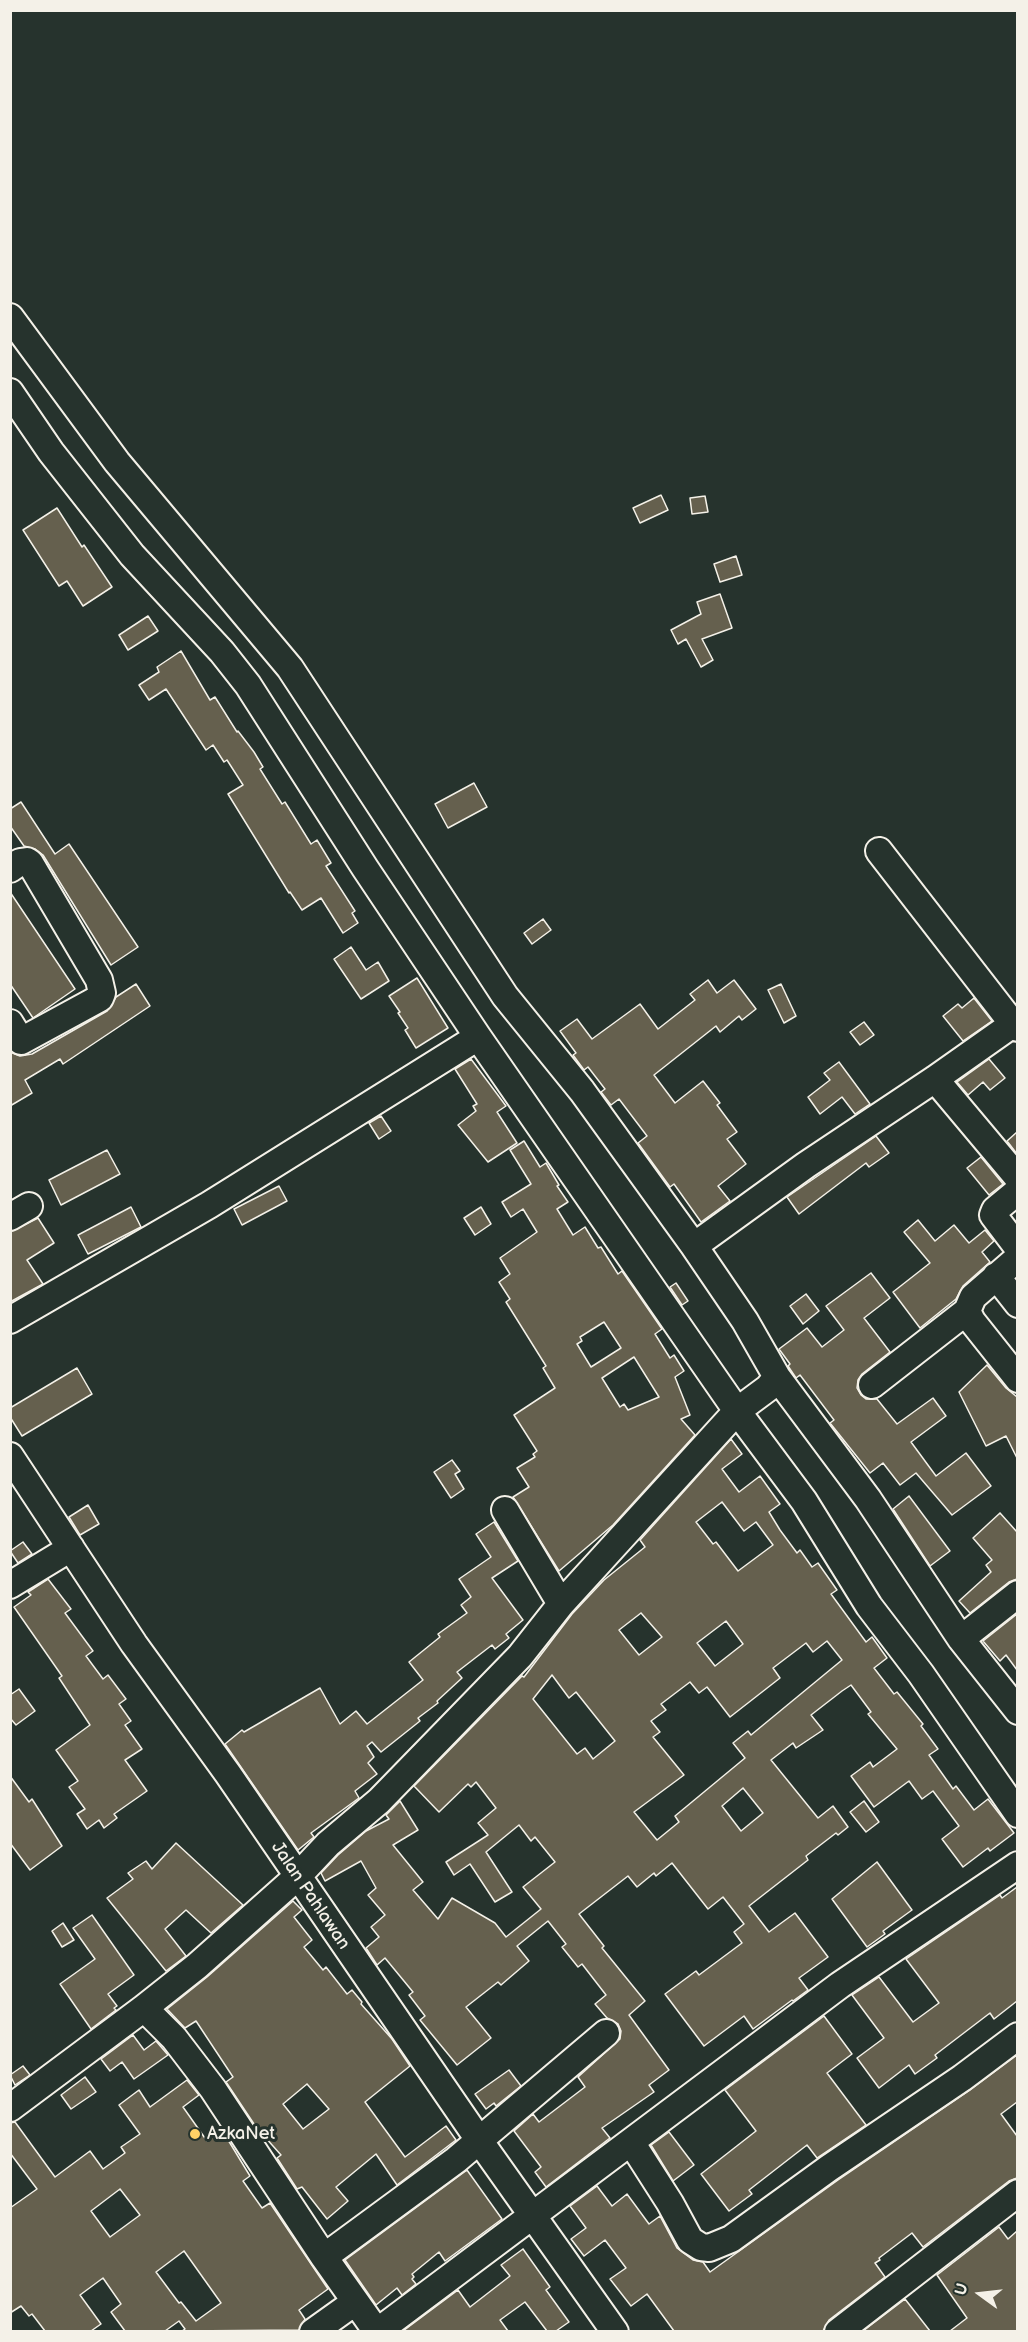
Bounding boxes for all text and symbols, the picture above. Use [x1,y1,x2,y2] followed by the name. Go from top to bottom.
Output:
[266,1838,354,1954] street label: Jalan Pahlawan
[207,2123,275,2145] place label: AzkaNet
[188,2127,202,2141] marker: AzkaNet
[950,2264,1010,2324] north arrow
[951,2281,973,2297] text: U

